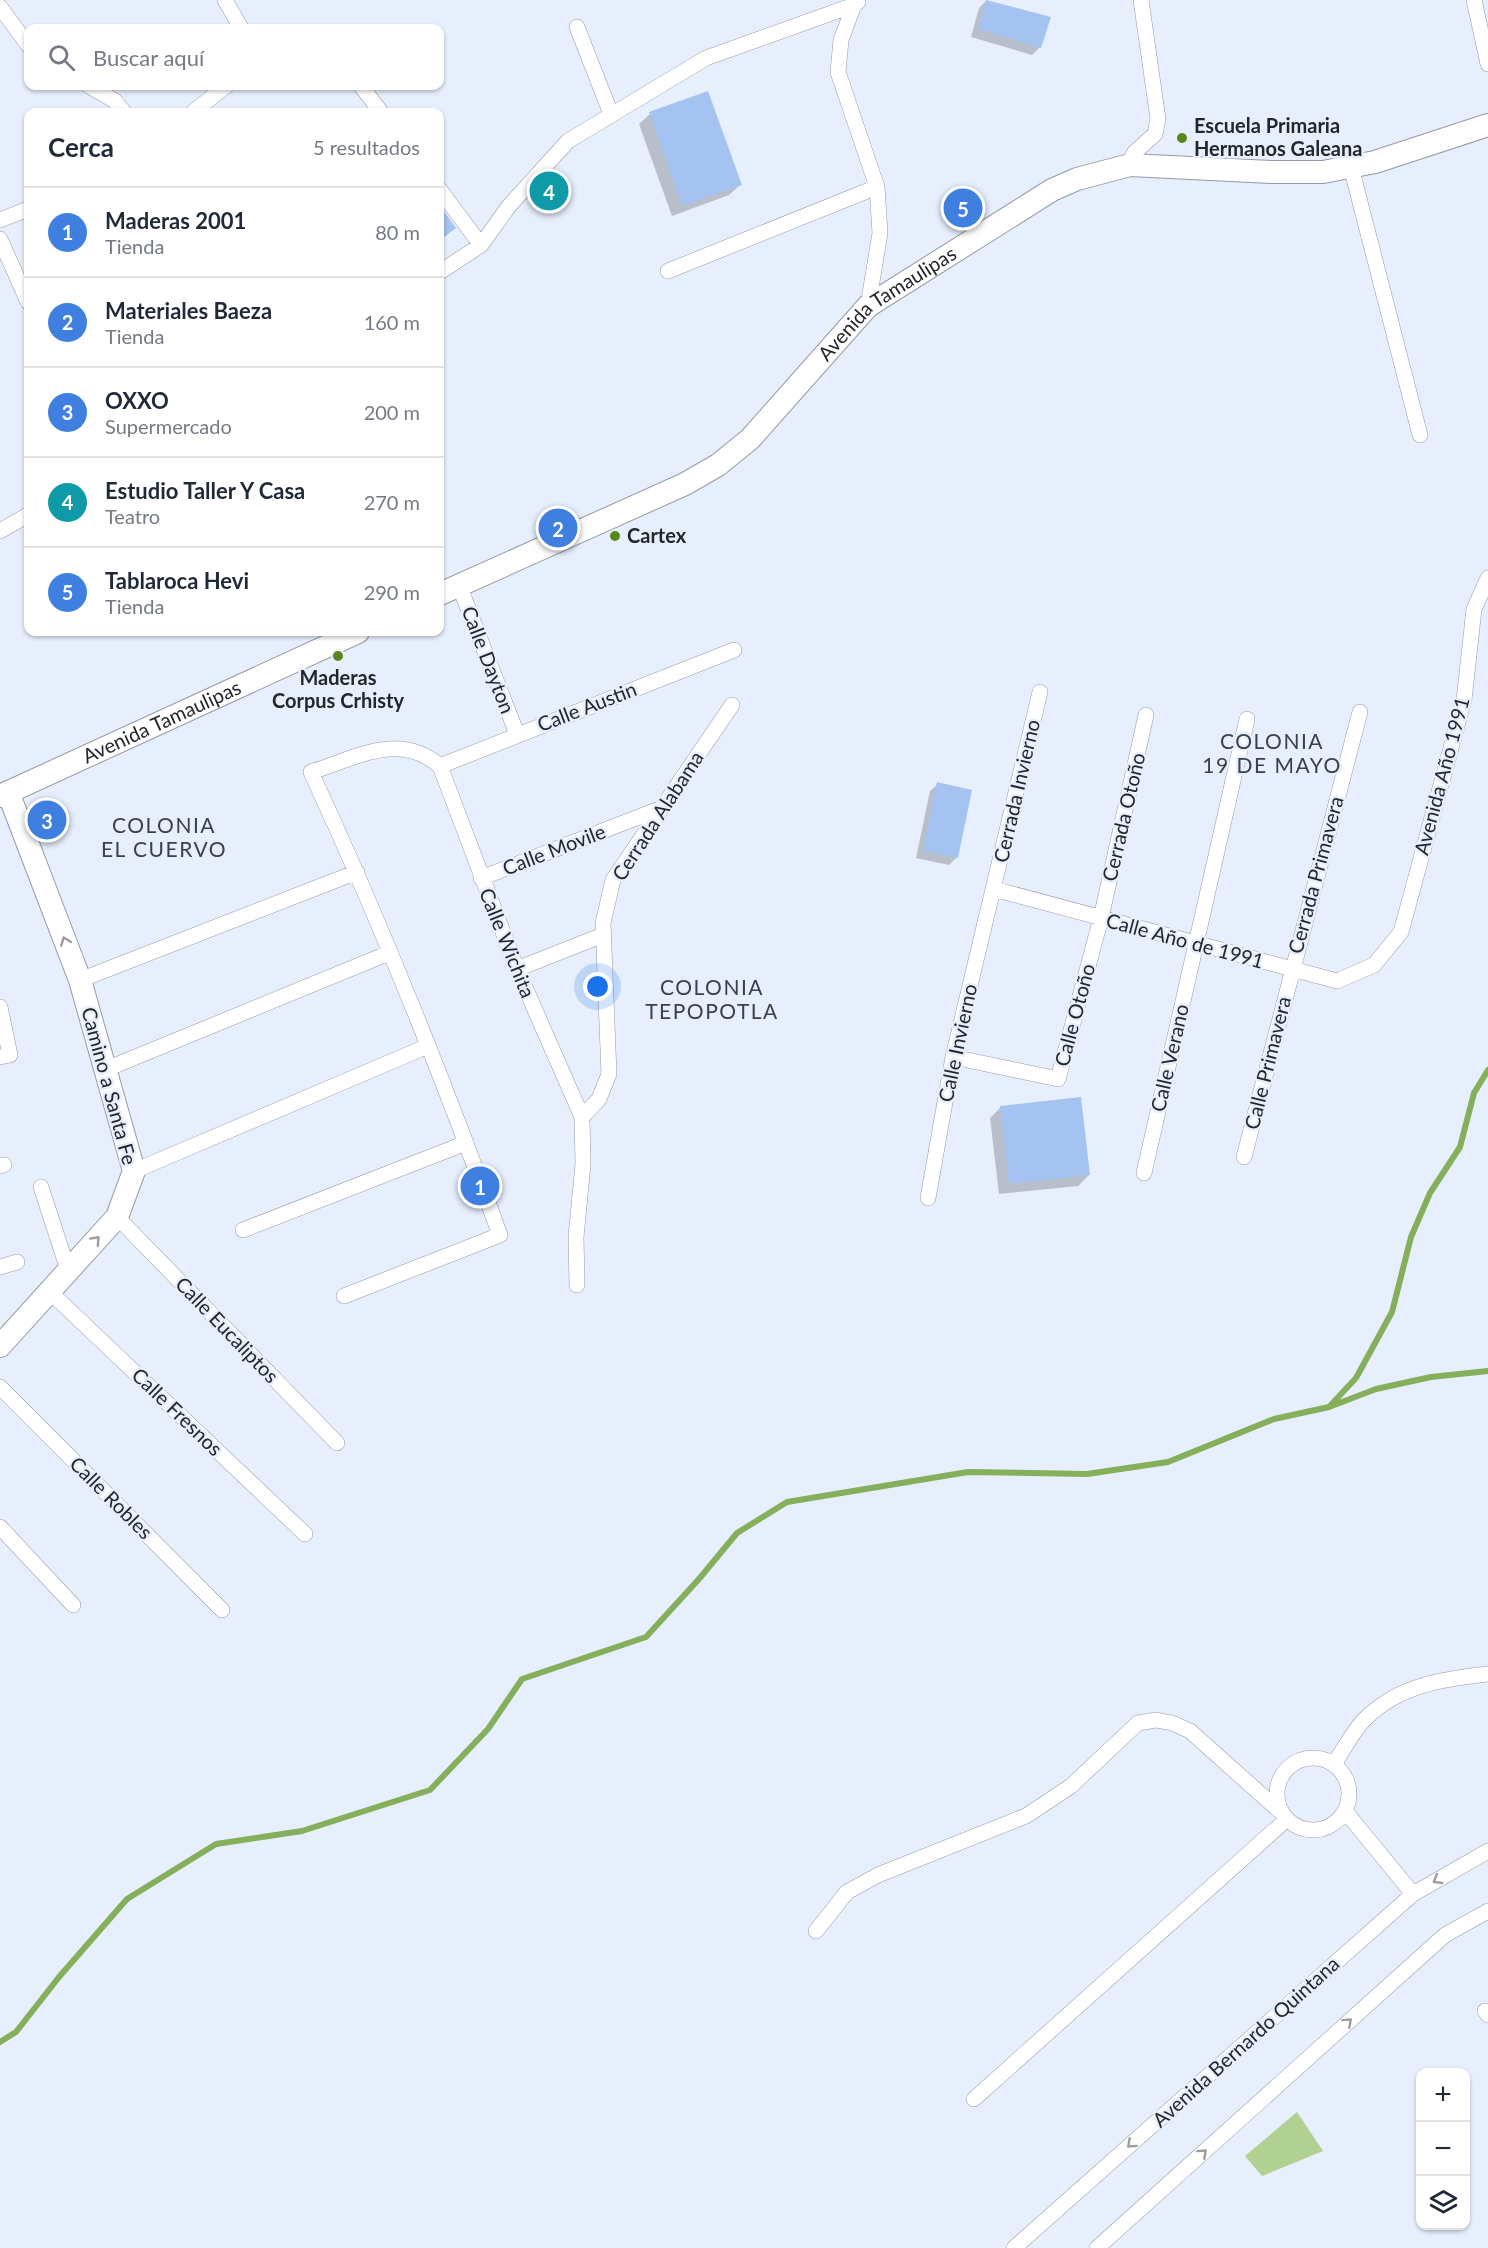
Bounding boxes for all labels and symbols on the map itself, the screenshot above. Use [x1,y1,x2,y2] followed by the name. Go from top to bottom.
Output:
[1194,113,1362,160] place label: Escuela Primaria Hermanos Galeana
[1175,131,1189,145] marker: Escuela Primaria Hermanos Galeana
[530,168,568,213] pin: 4
[944,186,982,230] pin: 5
[812,241,960,365] street label: Avenida Tamaulipas
[538,506,578,550] pin: 2
[627,523,687,547] place label: Cartex
[608,529,622,543] marker: Cartex
[457,603,520,717] street label: Calle Dayton
[331,649,345,663] marker: Maderas Corpus Crhisty
[272,665,404,712] place label: Maderas Corpus Crhisty
[78,674,244,768] street label: Avenida Tamaulipas
[534,676,640,736] street label: Calle Austin
[1408,694,1474,857] street label: Avenida Año 1991
[988,717,1044,865] street label: Cerrada Invierno
[1202,728,1342,777] district label: COLONIA 19 DE MAYO
[606,746,708,885] street label: Cerrada Alabama
[1097,750,1149,883] street label: Cerrada Otoño
[1282,793,1348,956] street label: Cerrada Primavera
[28,798,66,842] pin: 3
[101,812,227,861] district label: COLONIA EL CUERVO
[499,818,608,880] street label: Calle Movile
[475,884,541,1001] street label: Calle Wichita
[1104,907,1267,973] street label: Calle Año de 1991
[59,936,72,947] one-way arrow
[1049,961,1099,1069] street label: Calle Otoño
[583,972,612,1001] your location
[645,974,779,1023] district label: COLONIA TEPOPOTLA
[933,981,981,1104] street label: Calle Invierno
[1239,994,1295,1132] street label: Calle Primavera
[1145,1002,1193,1114] street label: Calle Verano
[77,1004,143,1167] street label: Camino a Santa Fe
[460,1164,500,1208] pin: 1
[88,1237,99,1248] one-way arrow
[171,1271,284,1387] street label: Calle Eucaliptos
[128,1362,228,1460] street label: Calle Fresnos
[65,1451,158,1544] street label: Calle Robles
[1433,1873,1443,1884] one-way arrow
[1147,1951,1344,2131] street label: Avenida Bernardo Quintana
[1341,2018,1351,2029] one-way arrow
[1127,2137,1138,2148] one-way arrow
[1196,2149,1206,2160] one-way arrow

